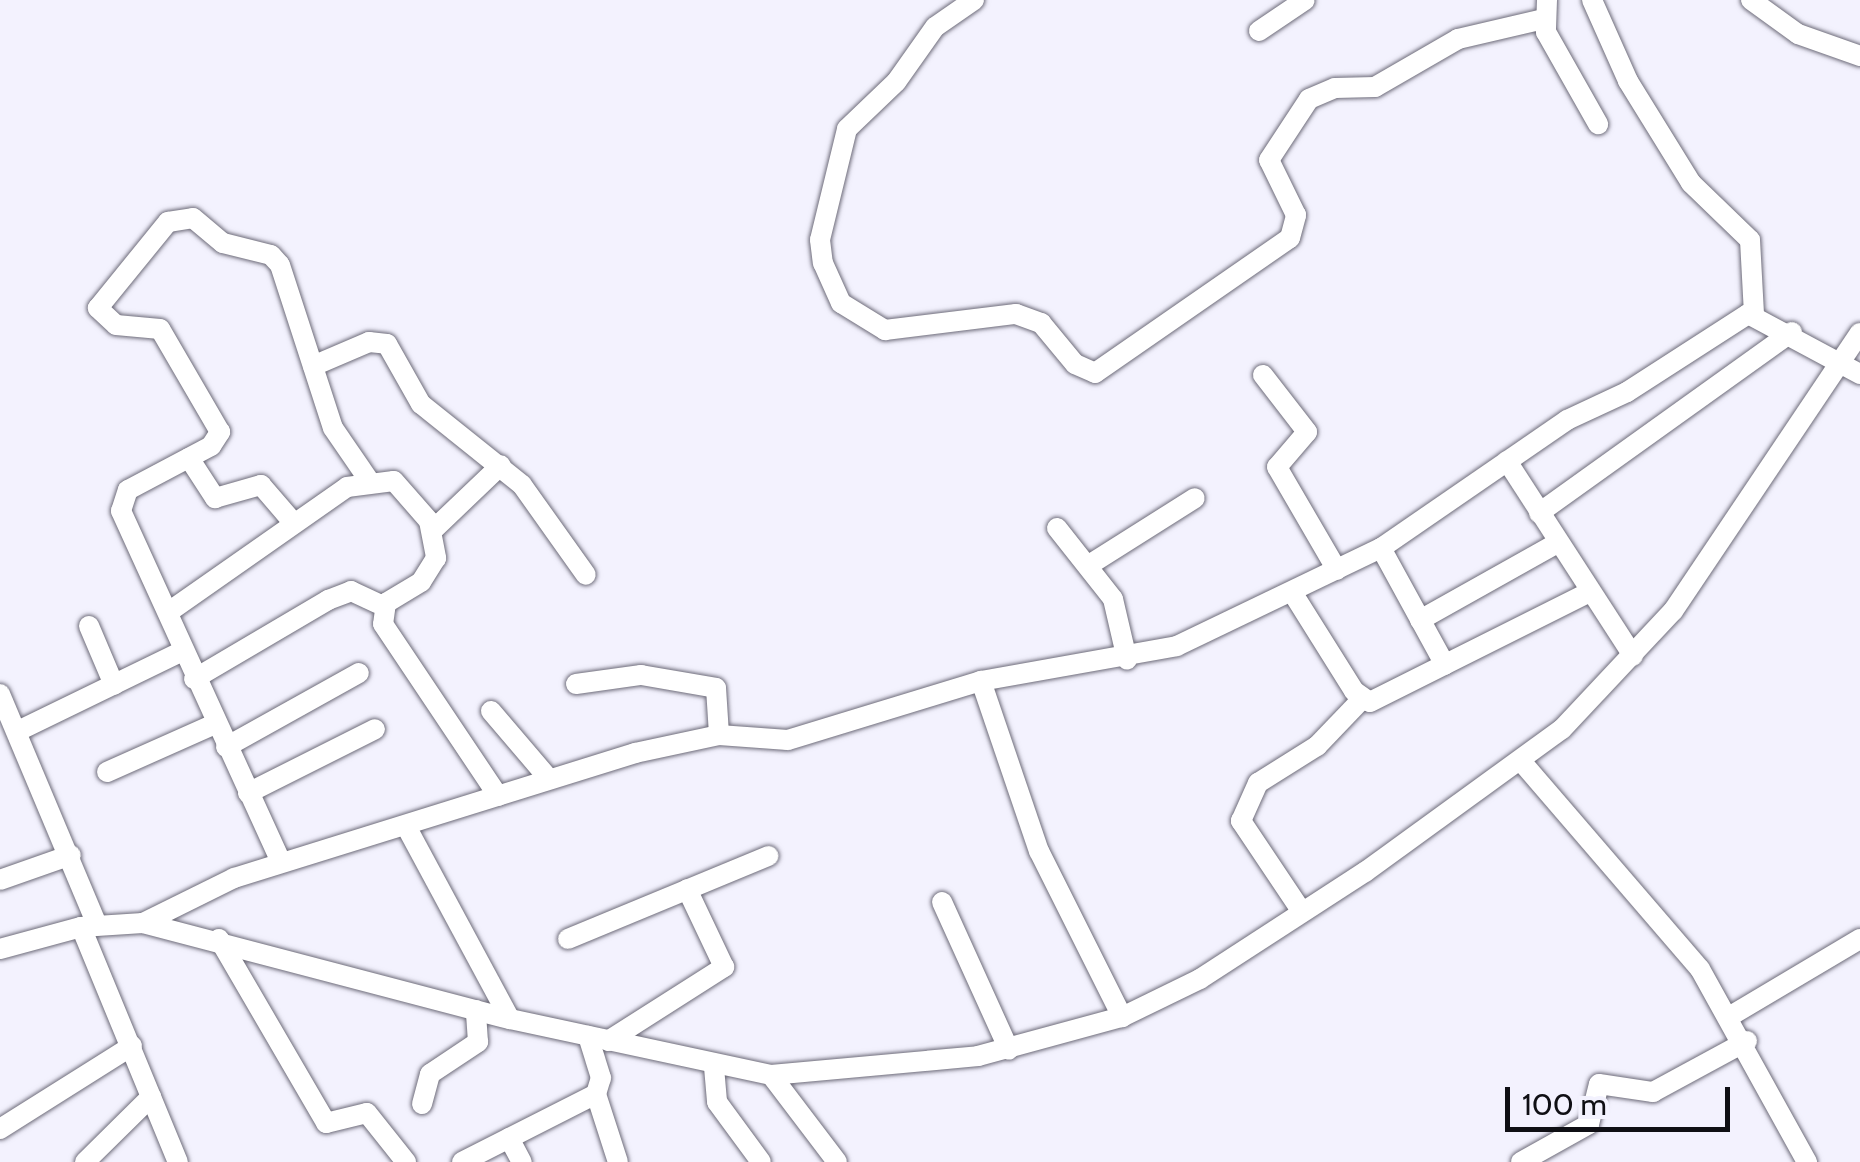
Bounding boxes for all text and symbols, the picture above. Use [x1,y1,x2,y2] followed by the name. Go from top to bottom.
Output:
[1510,1067,1735,1129] scale bar
[1522,1086,1607,1123] text: 100 m

